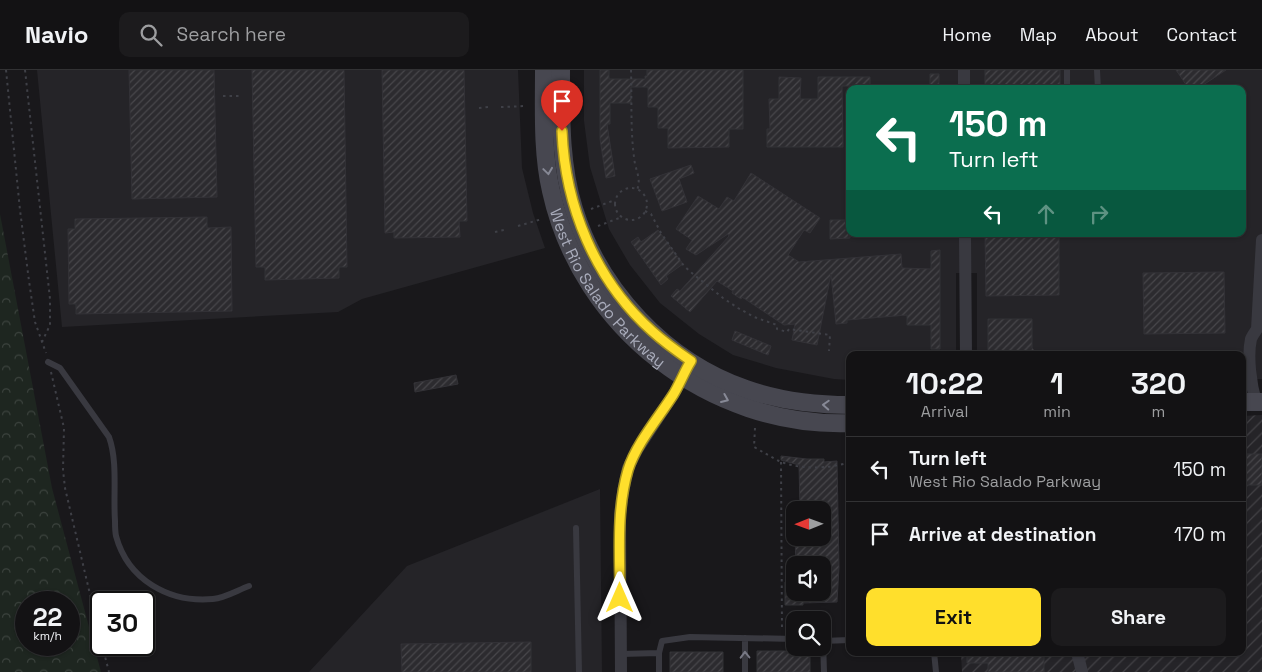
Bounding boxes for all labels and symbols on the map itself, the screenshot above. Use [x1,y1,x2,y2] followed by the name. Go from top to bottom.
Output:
[541,80,583,131] pin
[542,167,553,175] one-way arrow
[545,206,670,372] street label: West Rio Salado Parkway
[720,392,729,403] one-way arrow
[822,399,830,410] one-way arrow
[786,501,831,546] north arrow
[593,571,645,623] position arrow
[90,591,155,656] speed limit sign: 30
[740,651,750,658] one-way arrow

